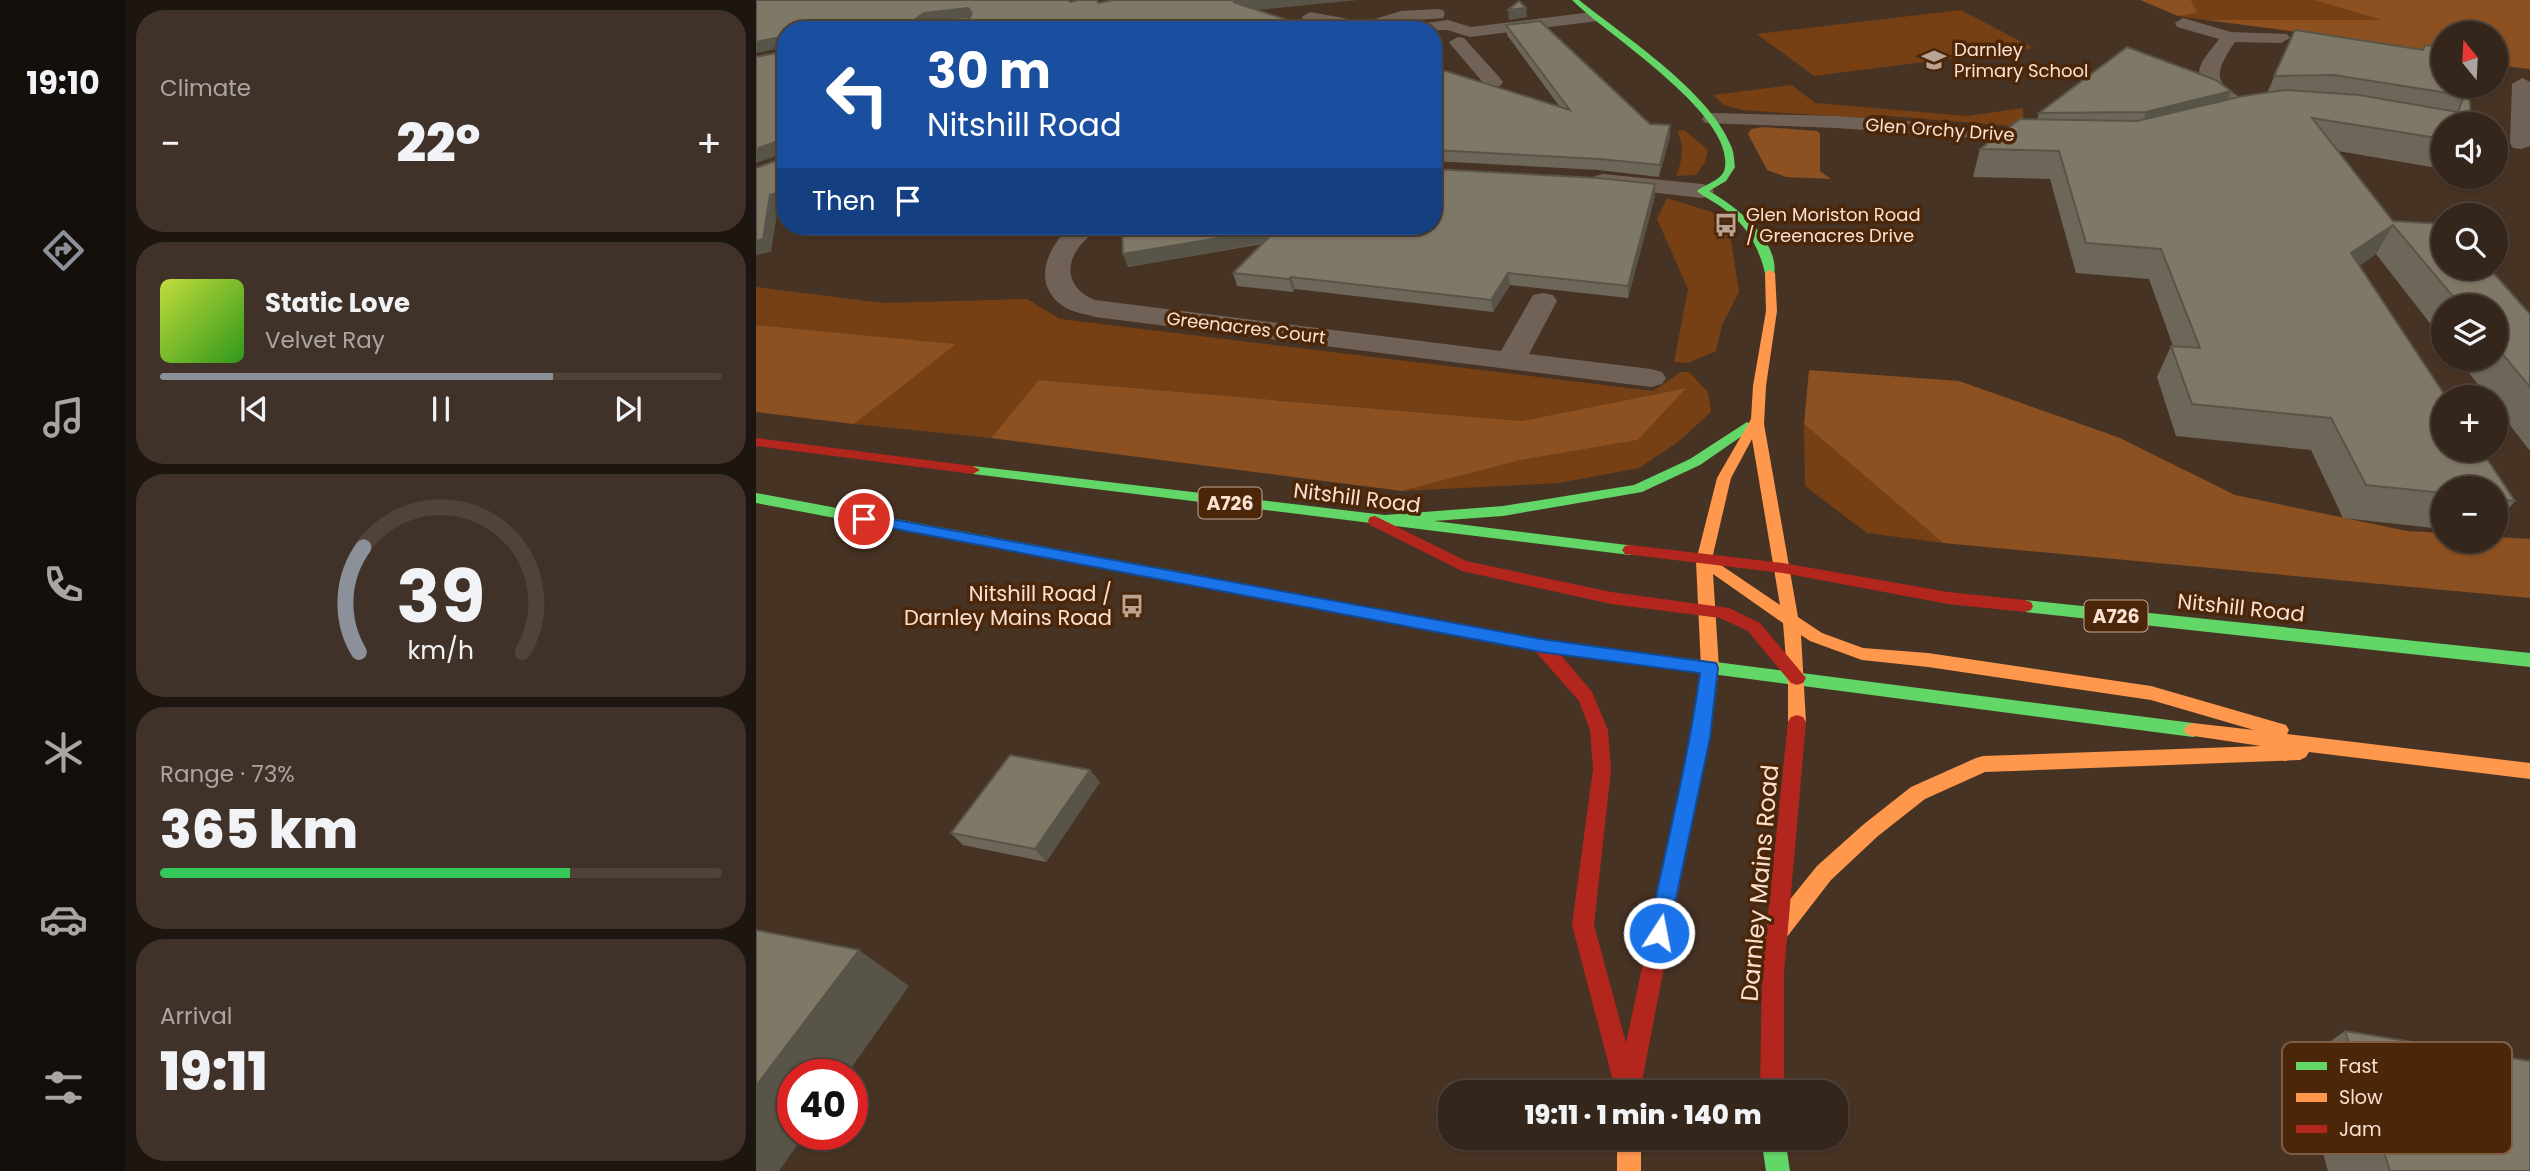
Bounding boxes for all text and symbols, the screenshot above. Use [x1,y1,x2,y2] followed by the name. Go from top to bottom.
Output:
[2431,21,2508,98] north arrow
[2431,21,2508,553] map controls
[927,37,1051,105] text: 30 m
[1954,37,2088,83] place label: Darnley Primary School
[1920,46,1948,74] school or university icon: Darnley Primary School
[812,49,903,140] icon: left
[26,60,100,105] text: 19:10
[160,72,251,104] text: Climate
[927,102,1122,147] text: Nitshill Road
[396,107,481,180] text: 22°
[1865,112,2015,147] street label: Glen Orchy Drive
[2431,112,2508,189] button: sound
[160,117,181,170] text: −
[696,117,722,170] text: +
[889,182,927,220] icon: arrive
[812,183,875,219] text: Then
[1746,202,1921,248] place label: Glen Moriston Road / Greenacres Drive
[2431,203,2508,280] button: search
[1712,211,1740,239] bus stop icon: Glen Moriston Road / Greenacres Drive
[39,226,88,275] icon: directions
[265,285,410,321] text: Static Love
[2431,294,2508,371] button: layers
[1165,305,1327,350] street label: Greenacres Court
[265,324,385,356] text: Velvet Ray
[2431,385,2508,462] button: +
[235,390,273,428] icon: previous
[422,390,460,428] icon: pause
[609,390,647,428] icon: next
[39,393,88,442] icon: music
[1292,475,1422,520] street label: Nitshill Road
[2431,476,2508,553] button: −
[1198,488,1261,518] road number: A726
[834,489,894,549] pin
[845,500,883,538] icon: arrive
[397,546,485,647] text: 39
[39,560,88,609] icon: phone
[904,579,1112,632] place label: Nitshill Road / Darnley Mains Road
[2176,586,2306,629] street label: Nitshill Road
[1118,592,1146,620] bus stop icon: Nitshill Road / Darnley Mains Road
[2084,600,2148,632] road number: A726
[408,632,474,667] text: km/h
[39,728,88,777] icon: climate
[160,758,295,790] text: Range · 73%
[1733,763,1786,1003] street label: Darnley Mains Road
[160,793,358,866] text: 365 km
[39,895,88,944] icon: car
[1622,896,1696,970] position arrow
[160,1000,232,1032] text: Arrival
[160,1035,268,1108] text: 19:11
[2282,1042,2512,1154] legend
[2339,1053,2378,1080] text: Fast
[777,1059,868,1150] speed limit sign: 40
[39,1063,88,1112] icon: filters
[2339,1084,2383,1111] text: Slow
[1525,1097,1761,1133] text: 19:11 · 1 min · 140 m
[2339,1116,2381,1143] text: Jam

